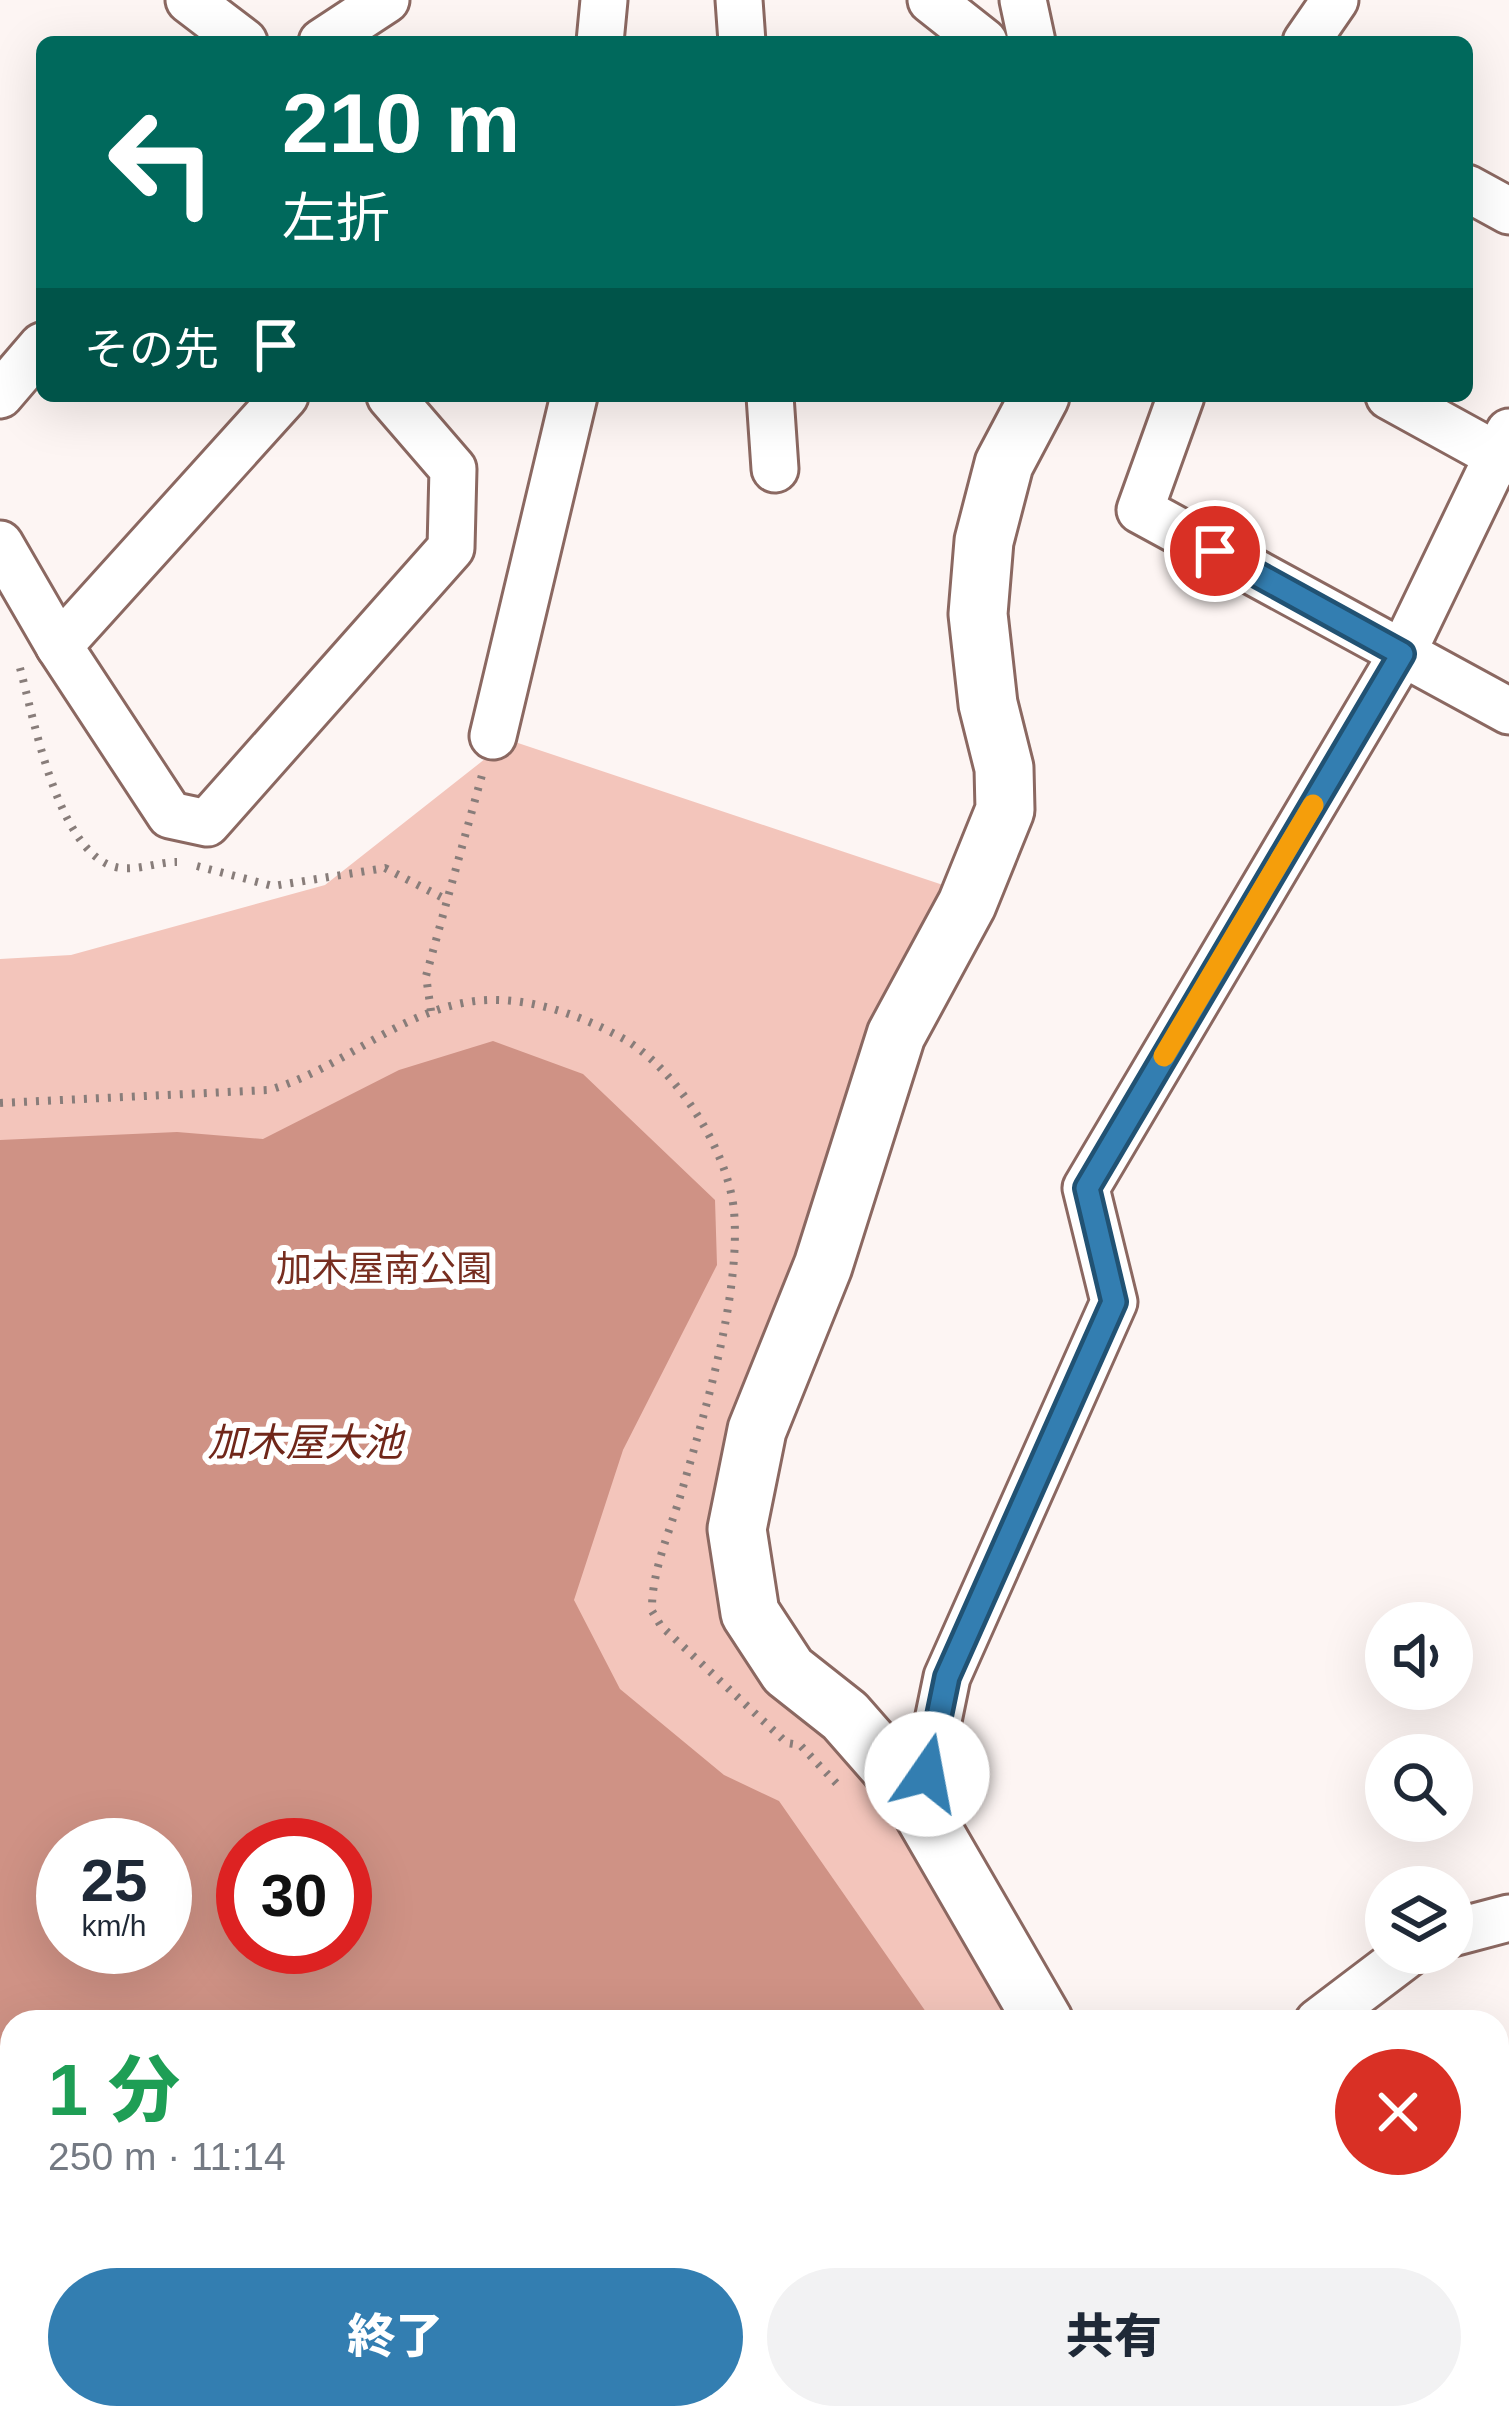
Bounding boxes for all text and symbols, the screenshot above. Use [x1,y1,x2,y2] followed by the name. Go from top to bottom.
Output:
[282,76,520,170] text: 210 m
[84,84,240,240] icon: left
[282,188,390,248] text: 左折
[243,312,309,378] icon: arrive
[84,324,219,375] text: その先
[1164,500,1266,602] pin
[1182,518,1248,584] icon: arrive
[276,1248,492,1289] park label: 加木屋南公園
[207,1421,406,1464] water label: 加木屋大池
[1365,1602,1473,1974] map controls
[1365,1602,1473,1710] button: sound
[864,1711,990,1837] position arrow
[1365,1734,1473,1842] button: search
[216,1818,372,1974] speed limit sign: 30
[81,1847,147,1914] text: 25
[1365,1866,1473,1974] button: layers
[81,1909,147,1942] text: km/h
[1335,2049,1461,2175] button: close
[48,2050,180,2130] text: 1 分
[48,2135,286,2178] text: 250 m · 11:14
[48,2268,743,2406] button: 終了
[767,2268,1461,2406] button: 共有

